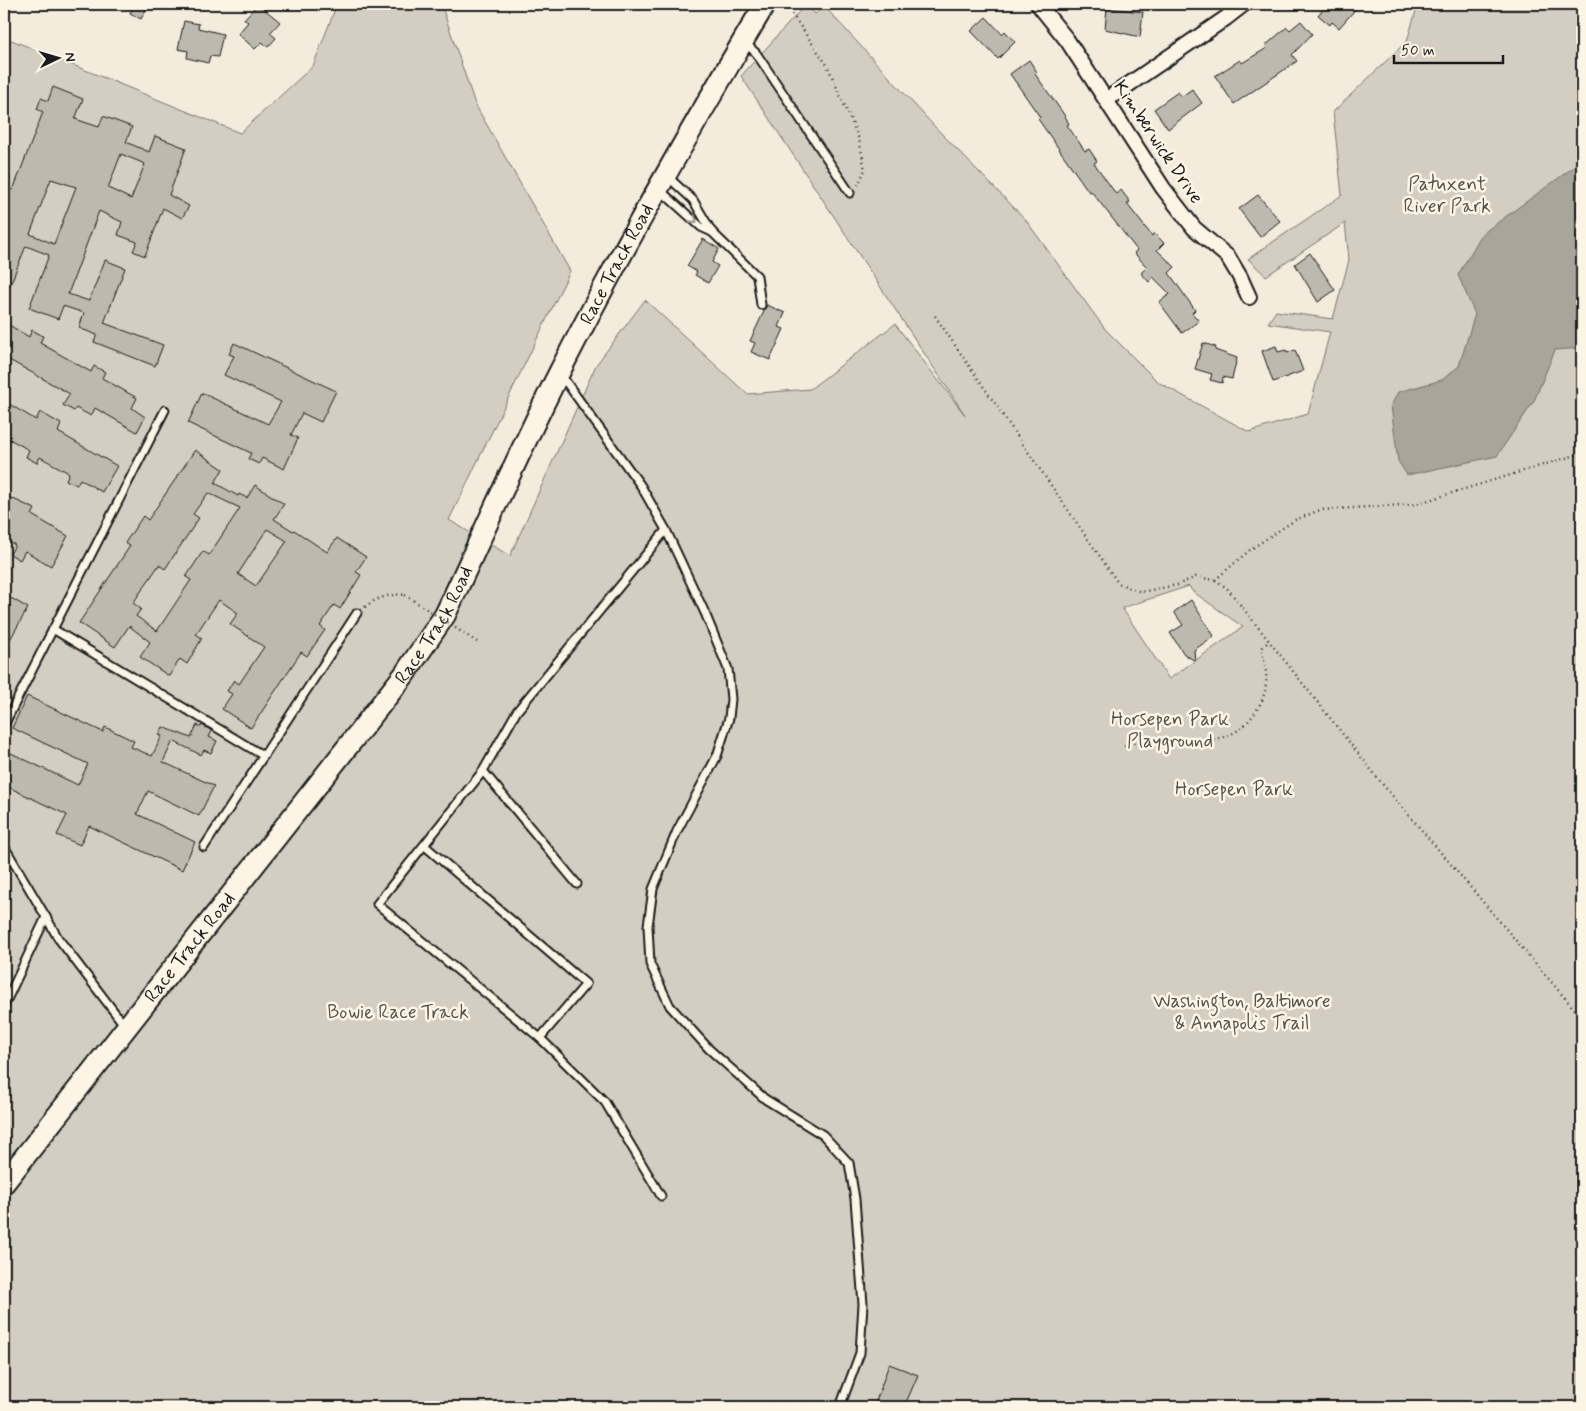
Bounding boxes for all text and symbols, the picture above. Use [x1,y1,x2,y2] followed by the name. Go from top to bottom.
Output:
[32,32,82,82] north arrow
[1394,32,1502,64] scale bar
[1401,41,1435,61] text: 50 m
[61,52,79,62] text: N
[1107,75,1209,209] street label: Kimberwick Drive
[1403,172,1491,219] park label: Patuxent River Park
[574,199,659,329] street label: Race Track Road
[688,214,697,223] one-way arrow
[389,562,479,689] street label: Race Track Road
[1111,707,1229,755] park label: Horsepen Park Playground
[1175,777,1293,802] park label: Horsepen Park
[138,887,241,1008] street label: Race Track Road
[1153,989,1331,1036] park label: Washington, Baltimore & Annapolis Trail
[327,1000,469,1025] park label: Bowie Race Track

